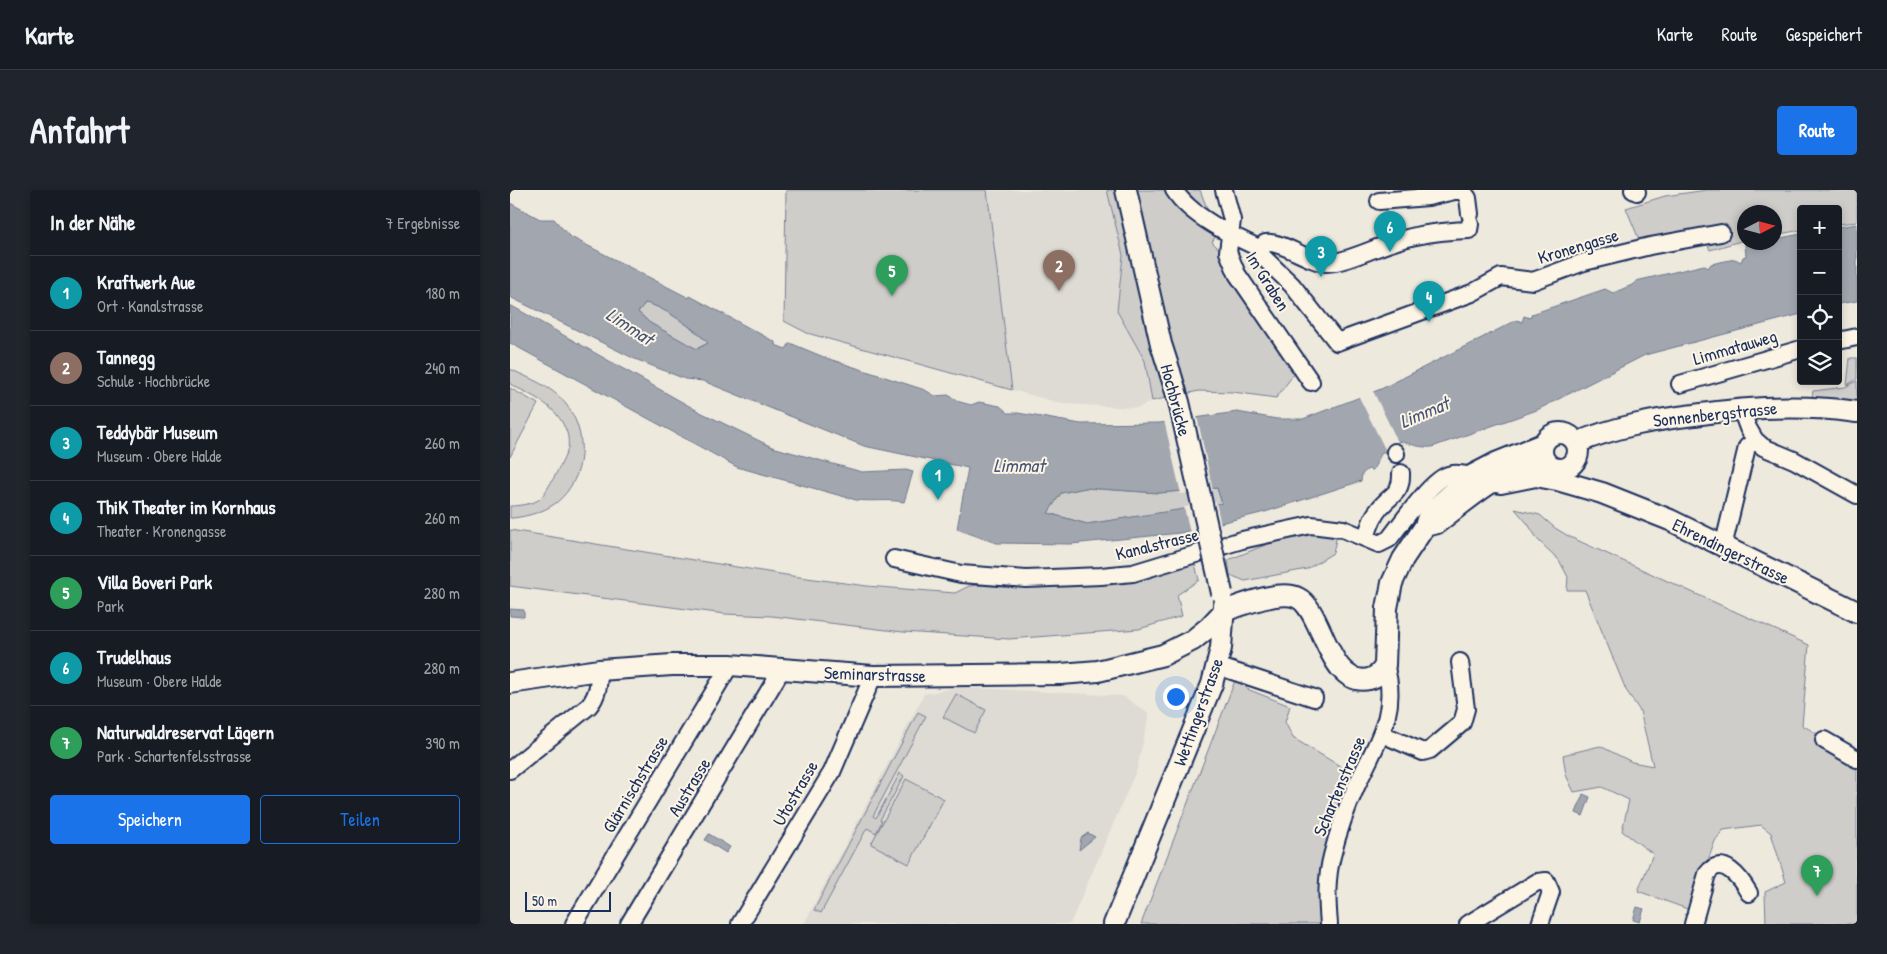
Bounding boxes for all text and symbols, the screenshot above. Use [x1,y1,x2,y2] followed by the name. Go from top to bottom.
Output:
[25,19,74,51] text: Karte
[1657,22,1694,47] text: Karte
[1722,22,1758,47] text: Route
[1786,22,1862,47] text: Gespeichert
[1777,106,1857,155] button: Route
[30,107,129,154] text: Anfahrt
[1737,205,1782,250] north arrow
[1797,205,1842,385] map controls
[1797,205,1842,250] button: +
[50,208,135,237] text: In der Nähe
[1374,211,1406,252] pin: 6
[386,212,460,234] text: 7 Ergebnisse
[1535,222,1621,270] street label: Kronengasse
[1305,236,1337,277] pin: 3
[1240,246,1296,316] street label: Im Graben
[1043,250,1075,291] pin: 2
[1797,250,1842,295] button: −
[876,255,908,296] pin: 5
[97,269,195,295] text: Kraftwerk Aue
[1413,281,1445,322] pin: 4
[63,282,69,304] text: 1
[426,282,460,304] text: 180 m
[97,295,203,317] text: Ort · Kanalstrasse
[1797,295,1842,340] button: locate
[601,301,661,352] water label: Limmat
[1690,323,1780,371] street label: Limmatauweg
[1797,340,1842,385] button: layers
[97,344,155,370] text: Tannegg
[62,357,70,379] text: 2
[425,357,460,379] text: 240 m
[1154,361,1198,439] street label: Hochbrücke
[97,370,210,392] text: Schule · Hochbrücke
[1395,389,1455,434] water label: Limmat
[1652,395,1778,433] street label: Sonnenbergstrasse
[97,419,218,445] text: Teddybär Museum
[62,432,70,454] text: 3
[424,432,460,454] text: 260 m
[97,445,222,467] text: Museum · Obere Halde
[993,452,1047,478] water label: Limmat
[922,459,954,500] pin: 1
[97,494,276,520] text: ThiK Theater im Kornhaus
[63,507,69,529] text: 4
[424,507,460,529] text: 260 m
[1668,512,1794,590] street label: Ehrendingerstrasse
[97,520,226,542] text: Theater · Kronengasse
[1113,522,1201,566] street label: Kanalstrasse
[97,569,212,595] text: Villa Boveri Park
[63,582,69,604] text: 5
[424,582,460,604] text: 280 m
[97,595,124,617] text: Park
[97,644,171,670] text: Trudelhaus
[1167,655,1229,769] street label: Wettingerstrasse
[63,657,69,679] text: 6
[424,657,460,679] text: 280 m
[824,660,926,688] street label: Seminarstrasse
[97,670,222,692] text: Museum · Obere Halde
[1163,684,1189,710] your location
[97,719,274,745] text: Naturwaldreservat Lägern
[596,731,674,837] street label: Glärnischstrasse
[62,732,70,754] text: 7
[425,732,460,754] text: 390 m
[1307,732,1371,840] street label: Schartenstrasse
[97,745,251,767] text: Park · Schartenfelsstrasse
[662,753,716,821] street label: Austrasse
[766,756,824,830] street label: Utostrasse
[50,795,250,844] button: Speichern
[260,795,460,844] button: Teilen
[1801,855,1833,896] pin: 7
[525,889,611,912] scale bar
[532,891,557,910] text: 50 m

